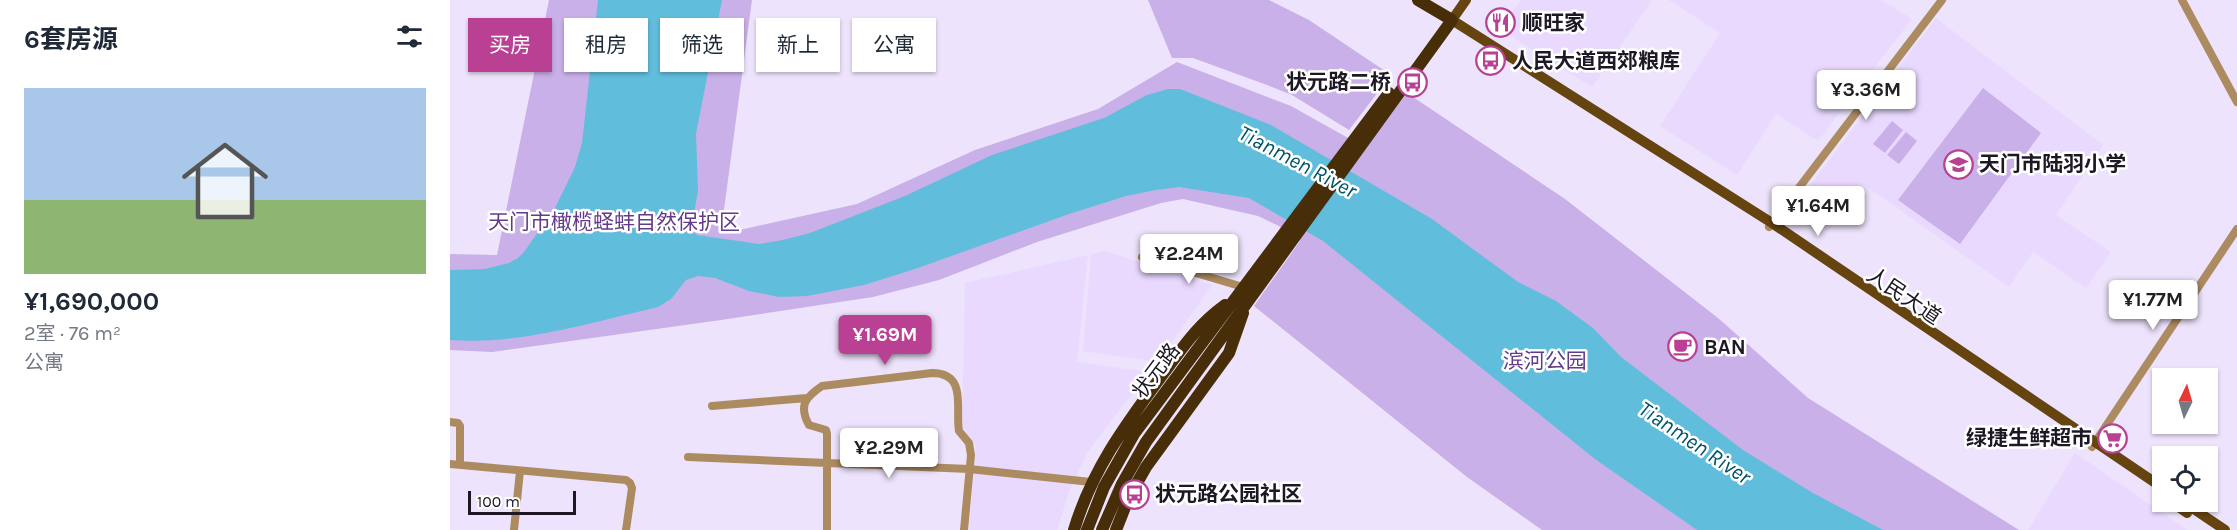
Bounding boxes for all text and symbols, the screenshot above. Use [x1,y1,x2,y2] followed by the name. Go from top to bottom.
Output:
[1485,7,1517,39] restaurant icon: 顺旺家
[1522,11,1585,35] place label: 顺旺家
[468,18,552,72] chip: 买房
[564,18,648,72] chip: 租房
[660,18,744,72] chip: 筛选
[756,18,840,72] chip: 新上
[852,18,936,72] chip: 公寓
[393,20,426,53] icon: filters
[24,24,118,55] text: 6套房源
[1475,45,1507,77] bus stop icon: 人民大道西郊粮库
[1512,49,1680,73] place label: 人民大道西郊粮库
[1396,66,1428,98] bus stop icon: 状元路二桥
[1286,70,1391,94] place label: 状元路二桥
[1817,70,1915,121] pin: ¥3.36M
[1831,78,1901,101] text: ¥3.36M
[1234,120,1362,205] water label: Tianmen River
[171,127,279,235] icon: home
[1942,148,1974,180] school or university icon: 天门市陆羽小学
[1979,152,2126,176] place label: 天门市陆羽小学
[1769,186,1867,237] pin: ¥1.64M
[1786,194,1850,217] text: ¥1.64M
[488,210,740,234] park label: 天门市橄榄蛏蚌自然保护区
[1140,234,1238,285] pin: ¥2.24M
[1154,242,1224,265] text: ¥2.24M
[1862,263,1946,329] street label: 人民大道
[2104,280,2202,331] pin: ¥1.77M
[24,286,159,317] text: ¥1,690,000
[2123,288,2183,311] text: ¥1.77M
[836,315,934,366] pin: ¥1.69M
[24,322,121,345] text: 2室 · 76 m²
[853,323,918,346] text: ¥1.69M
[1667,331,1699,363] cafe icon: BAN
[1704,335,1746,359] place label: BAN
[1127,339,1185,403] street label: 状元路
[1503,349,1587,373] park label: 滨河公园
[24,351,64,374] text: 公寓
[2152,368,2218,434] north arrow
[2152,368,2218,512] map controls
[1633,396,1757,491] water label: Tianmen River
[2097,422,2129,454] supermarket icon: 绿捷生鲜超市
[1966,426,2092,450] place label: 绿捷生鲜超市
[840,428,938,479] pin: ¥2.29M
[854,436,924,459] text: ¥2.29M
[2152,446,2218,512] button: locate
[1118,478,1150,510] bus stop icon: 状元路公园社区
[1155,482,1302,506] place label: 状元路公园社区
[468,488,576,516] scale bar
[477,492,520,511] text: 100 m

